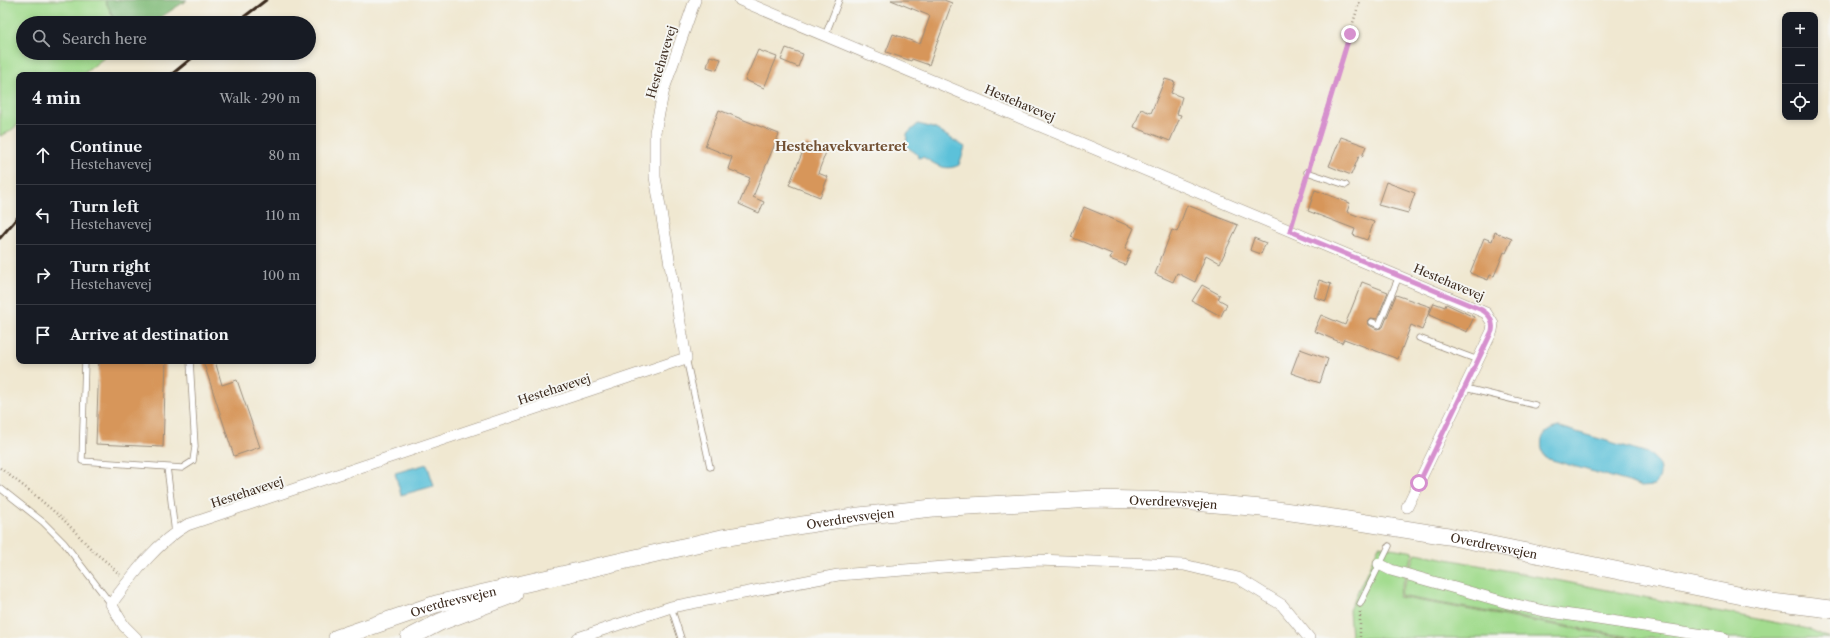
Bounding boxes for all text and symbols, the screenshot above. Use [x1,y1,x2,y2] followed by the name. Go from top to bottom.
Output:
[1782,12,1818,120] map controls
[1782,12,1818,48] button: +
[16,16,316,60] search box
[643,24,679,100] street label: Hestehavevej
[1341,25,1359,43] route end
[30,27,52,49] icon: search
[62,29,147,48] text: Search here
[1782,48,1818,84] button: −
[982,81,1058,125] street label: Hestehavevej
[1782,84,1818,120] button: locate
[32,88,81,108] text: 4 min
[219,90,300,106] text: Walk · 290 m
[70,137,142,156] text: Continue
[775,138,908,154] district label: Hestehavekvarteret
[32,144,54,166] icon: ahead
[268,147,300,163] text: 80 m
[70,156,152,172] text: Hestehavevej
[70,197,139,216] text: Turn left
[32,204,54,226] icon: left
[265,207,300,223] text: 110 m
[70,216,152,232] text: Hestehavevej
[70,257,150,276] text: Turn right
[1411,260,1487,304] street label: Hestehavevej
[32,264,54,286] icon: right
[262,267,300,283] text: 100 m
[70,276,152,292] text: Hestehavevej
[32,324,54,346] icon: arrive
[70,325,229,344] text: Arrive at destination
[516,370,592,408] street label: Hestehavevej
[209,473,285,511] street label: Hestehavevej
[1410,474,1428,492] route start
[1129,492,1219,512] street label: Overdrevsvejen
[805,505,895,532] street label: Overdrevsvejen
[1449,529,1539,562] street label: Overdrevsvejen
[408,583,498,620] street label: Overdrevsvejen

